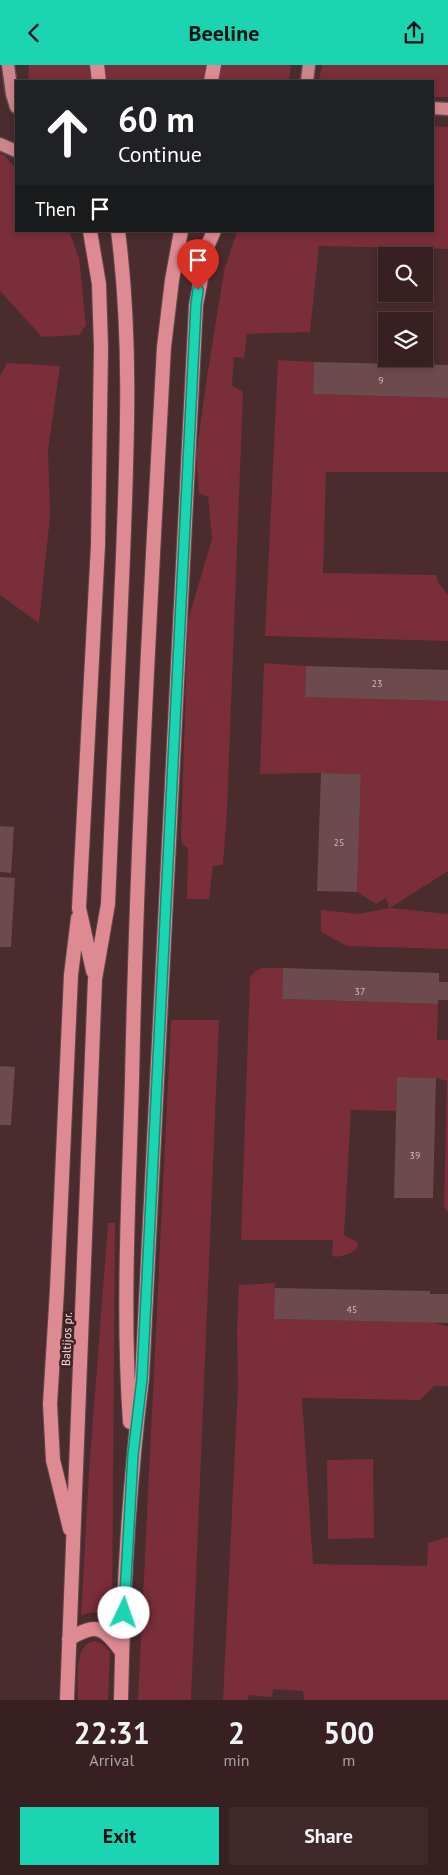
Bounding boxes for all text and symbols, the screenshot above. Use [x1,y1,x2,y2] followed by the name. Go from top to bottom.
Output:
[20,19,48,47] icon: back
[189,19,259,47] text: Beeline
[400,19,428,47] icon: share
[118,96,195,142] text: 60 m
[35,100,100,165] icon: ahead
[118,140,202,168] text: Continue
[86,195,114,223] icon: arrive
[35,197,76,221] text: Then
[177,239,219,290] pin
[184,246,212,274] icon: arrive
[378,247,433,367] map controls
[378,247,433,302] button: search
[378,312,433,367] button: layers
[378,374,384,387] house number: 9
[372,677,382,690] house number: 23
[334,836,344,849] house number: 25
[355,985,365,998] house number: 37
[410,1149,420,1162] house number: 39
[347,1303,357,1316] house number: 45
[58,1312,75,1366] street label: Baltijos pr.
[97,1586,149,1638] position arrow
[74,1713,150,1752] text: 22:31
[228,1713,245,1752] text: 2
[323,1713,374,1752] text: 500
[89,1750,134,1770] text: Arrival
[224,1750,250,1770] text: min
[342,1750,355,1770] text: m
[20,1807,219,1865] button: Exit
[229,1807,428,1865] button: Share

